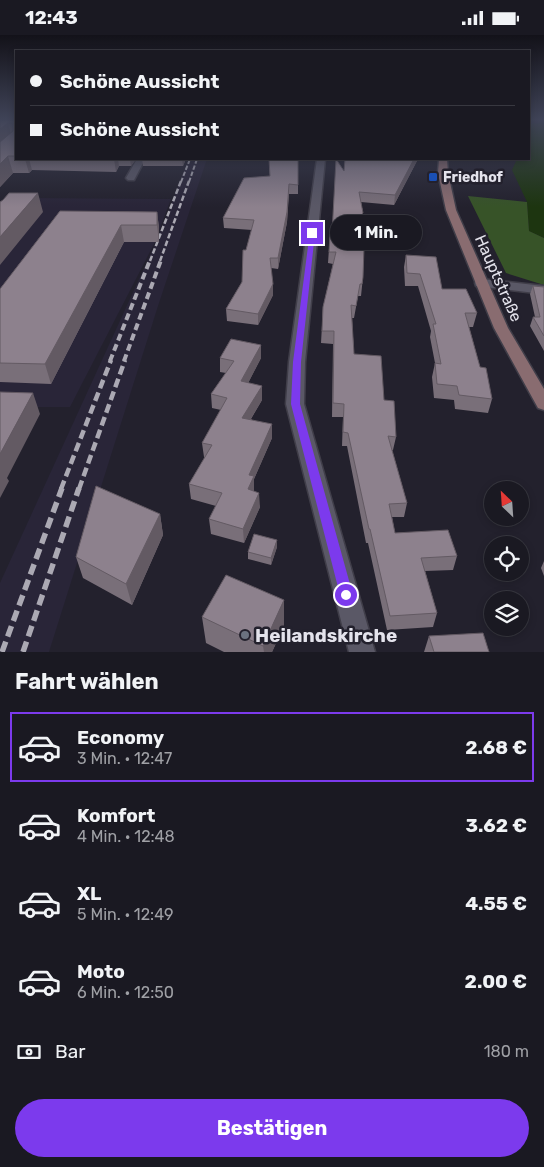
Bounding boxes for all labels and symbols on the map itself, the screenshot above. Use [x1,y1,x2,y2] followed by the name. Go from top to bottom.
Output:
[443,169,504,186] place label: Friedhof
[427,171,439,183] marker: Friedhof
[330,215,422,251] callout: 1 Min.
[301,222,323,244] route end
[471,232,526,325] street label: Hauptstraße
[484,481,529,526] north arrow
[335,584,357,606] route start
[255,624,397,647] place label: Heilandskirche
[239,629,251,641] marker: Heilandskirche

